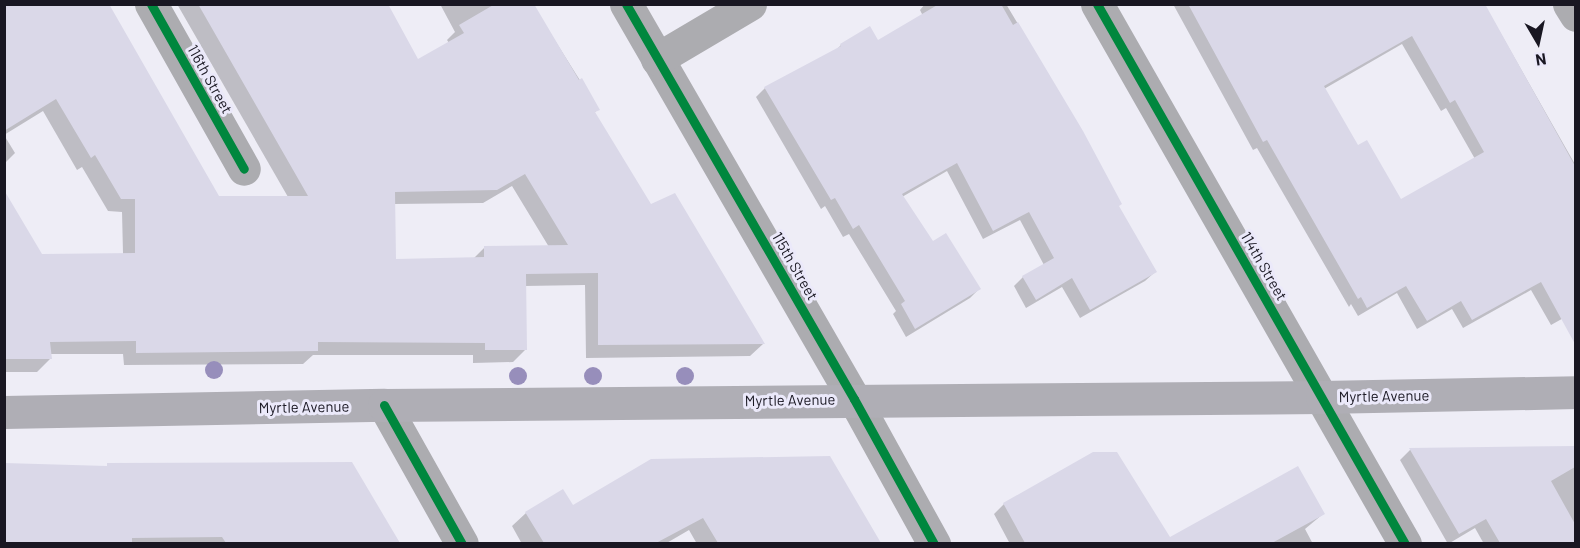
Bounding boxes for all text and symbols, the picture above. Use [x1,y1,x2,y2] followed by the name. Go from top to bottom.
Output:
[1508,12,1568,72] north arrow
[184,42,236,116] street label: 116th Street
[1534,50,1548,70] text: N
[1237,228,1291,304] street label: 114th Street
[768,229,822,303] street label: 115th Street
[1338,386,1430,406] street label: Myrtle Avenue
[744,390,836,410] street label: Myrtle Avenue
[258,397,350,417] street label: Myrtle Avenue

